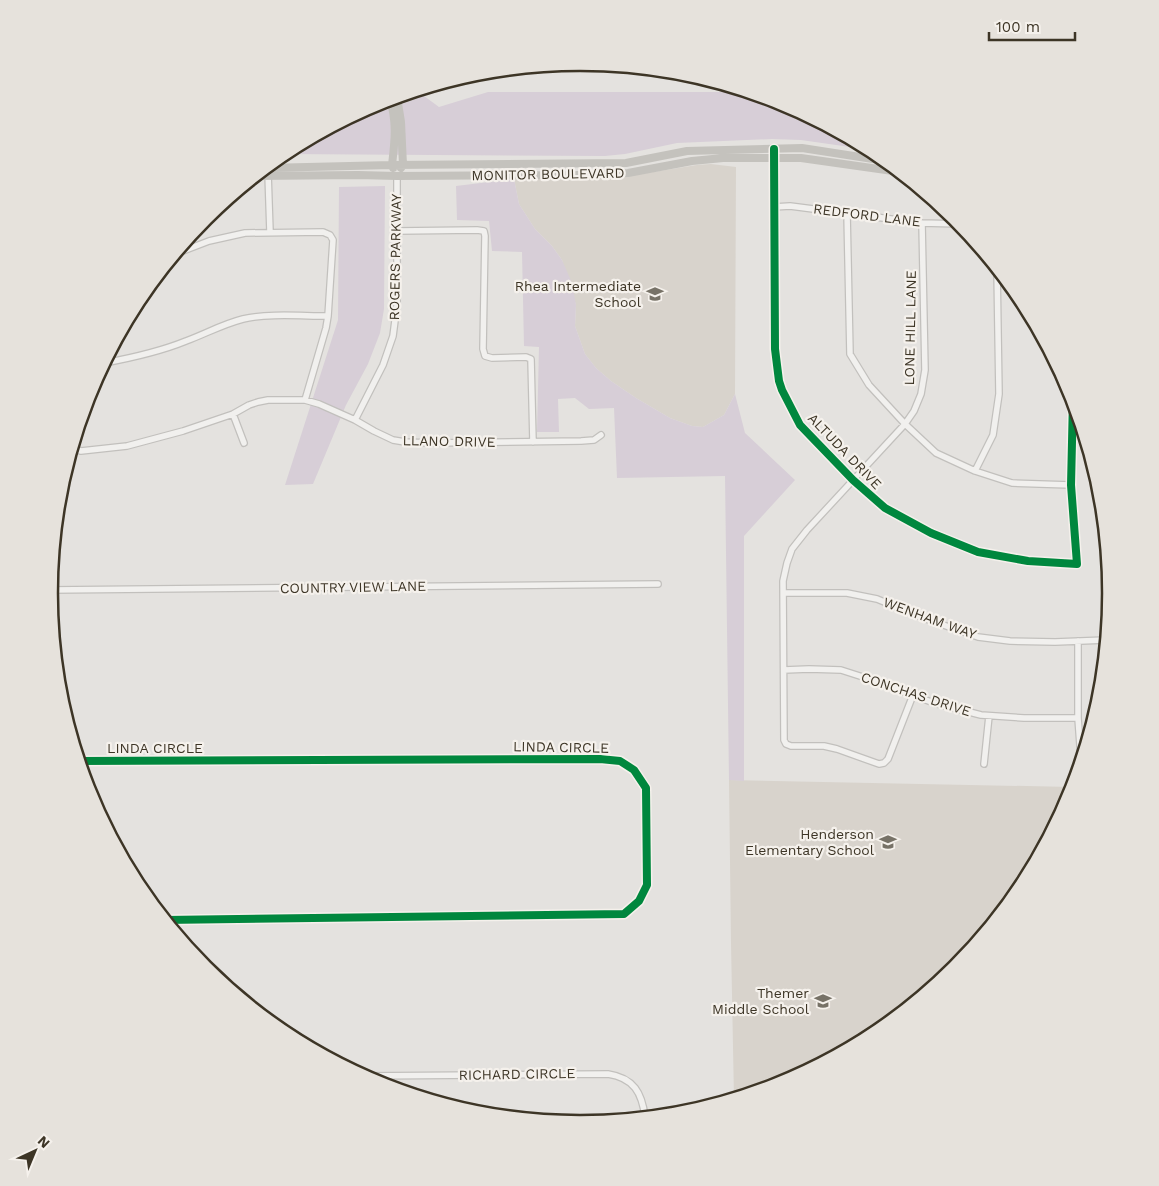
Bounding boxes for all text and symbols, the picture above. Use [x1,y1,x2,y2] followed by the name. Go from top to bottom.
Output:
[989,10,1075,42] scale bar
[996,18,1040,36] text: 100 m
[471,165,625,183] street label: MONITOR BOULEVARD
[386,194,404,320] street label: ROGERS PARKWAY
[812,200,922,230] street label: REDFORD LANE
[901,270,919,386] street label: LONE HILL LANE
[515,278,642,310] place label: Rhea Intermediate School
[645,284,665,304] school or university icon: Rhea Intermediate School
[805,410,885,492] street label: ALTUDA DRIVE
[402,432,496,450] street label: LLANO DRIVE
[280,578,426,596] street label: COUNTRY VIEW LANE
[881,594,979,642] street label: WENHAM WAY
[859,669,973,719] street label: CONCHAS DRIVE
[513,738,609,756] street label: LINDA CIRCLE
[107,740,203,756] street label: LINDA CIRCLE
[745,826,875,858] place label: Henderson Elementary School
[878,832,898,852] school or university icon: Henderson Elementary School
[712,985,810,1017] place label: Themer Middle School
[813,991,833,1011] school or university icon: Themer Middle School
[459,1065,576,1083] street label: RICHARD CIRCLE
[10,1126,60,1176] north arrow
[35,1132,53,1151] text: N

